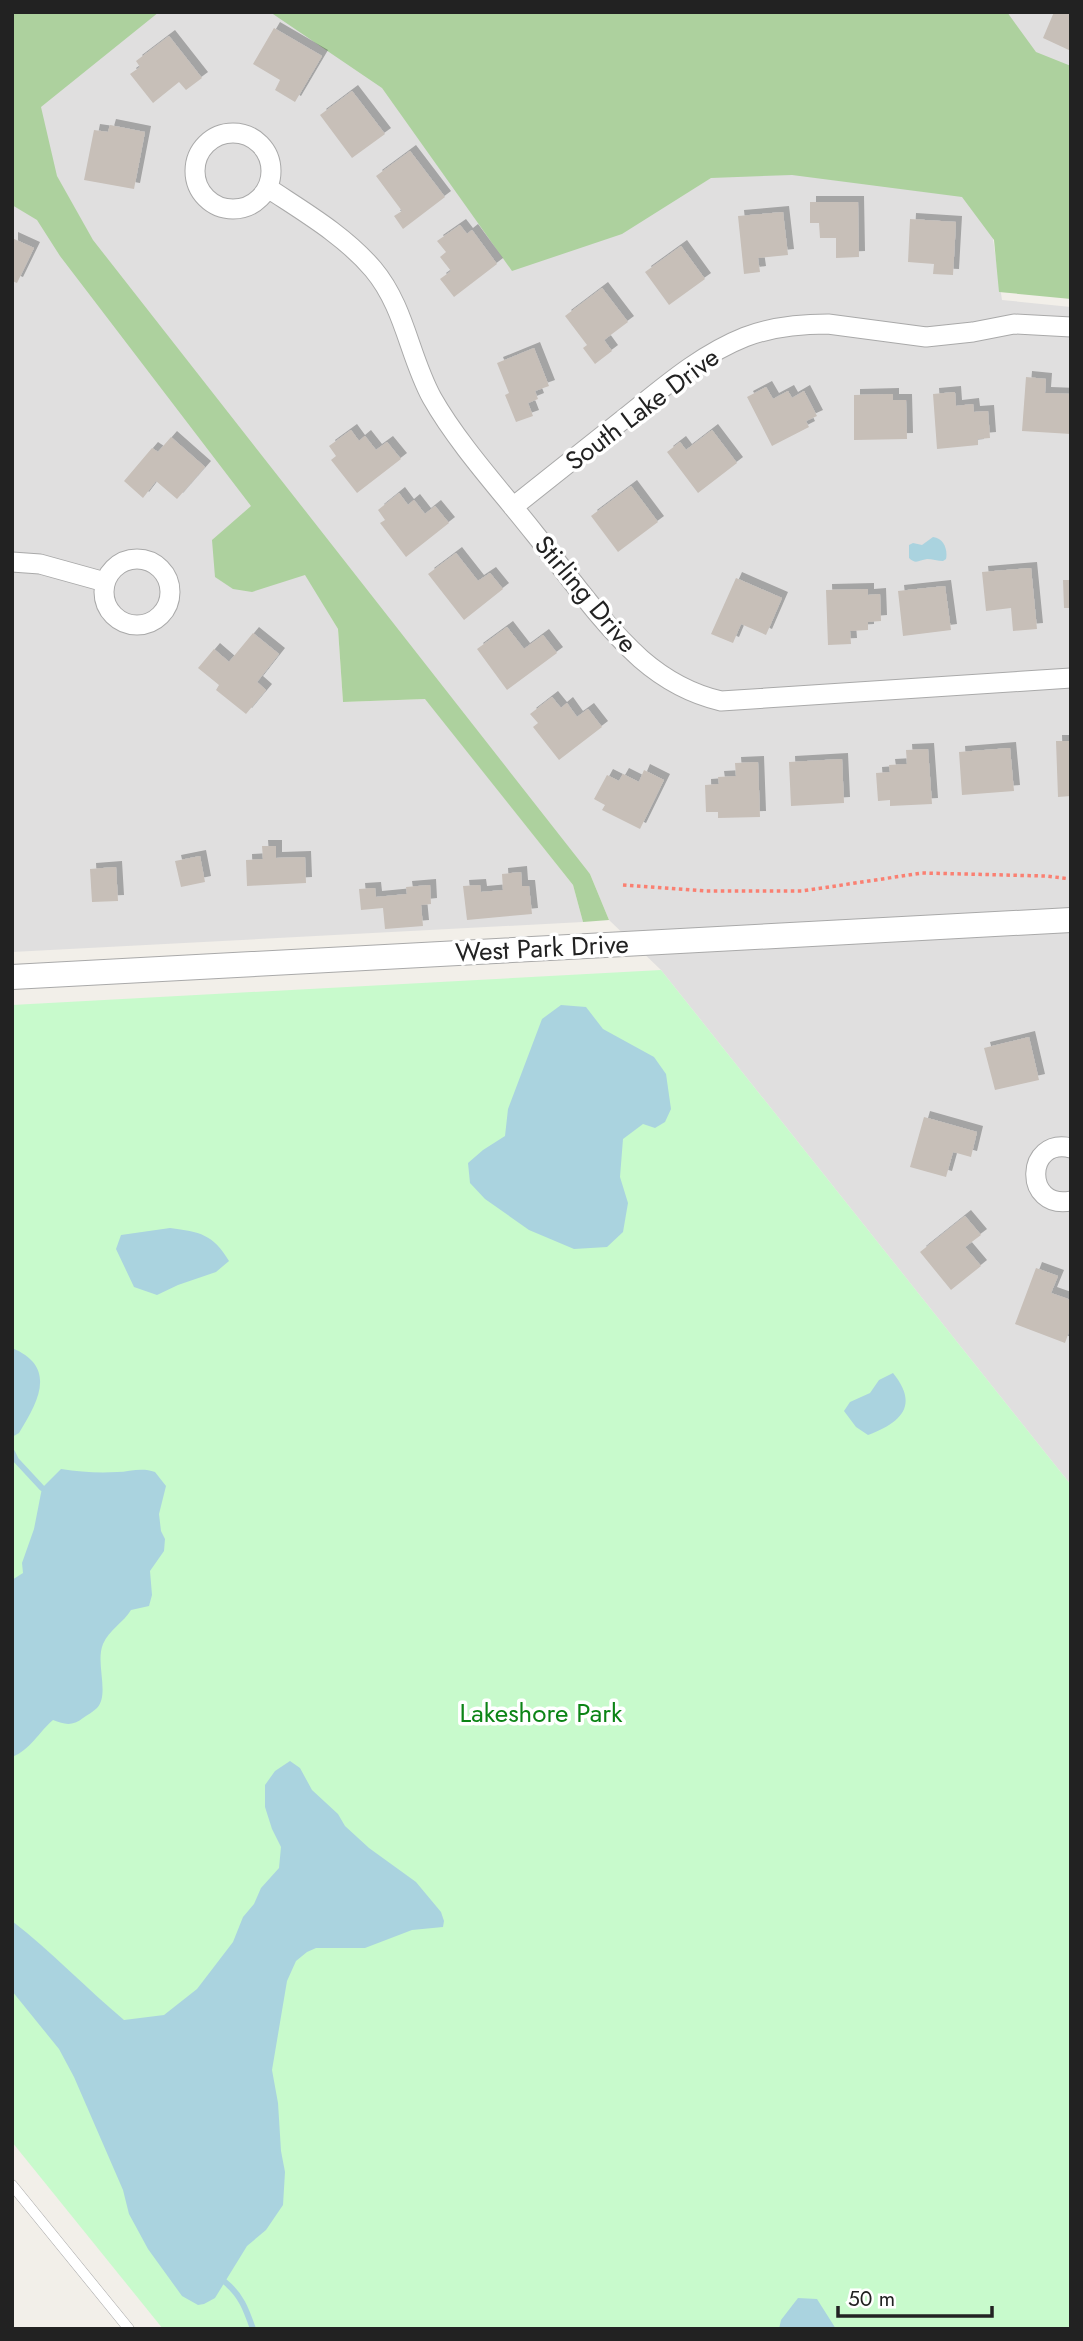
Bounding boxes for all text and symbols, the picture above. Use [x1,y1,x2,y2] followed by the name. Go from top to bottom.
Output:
[557,338,727,480] street label: South Lake Drive
[525,527,647,661] street label: Stirling Drive
[454,924,630,972] street label: West Park Drive
[459,1694,623,1732] park label: Lakeshore Park
[838,2274,992,2318] scale bar
[848,2284,895,2314] text: 50 m

